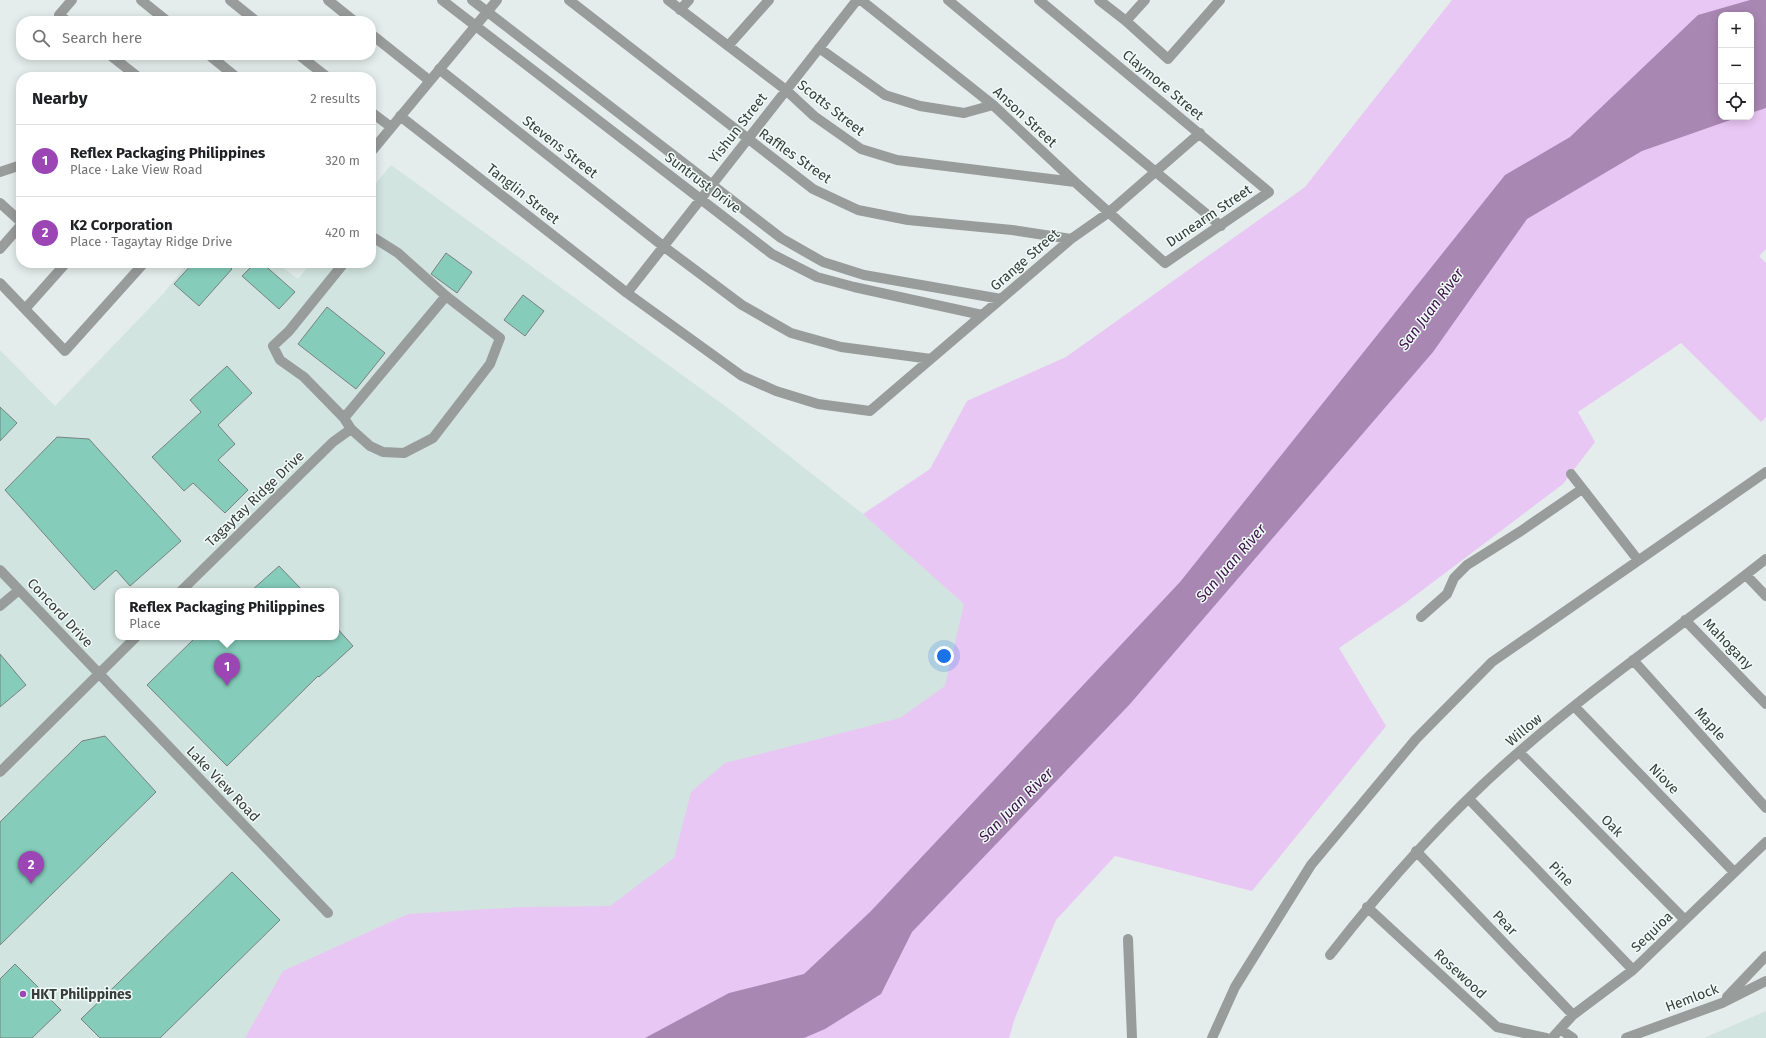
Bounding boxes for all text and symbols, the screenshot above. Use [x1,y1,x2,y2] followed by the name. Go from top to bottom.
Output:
[1718,12,1754,120] map controls
[1718,12,1754,48] button: +
[16,16,376,60] search box
[30,27,52,49] icon: search
[62,29,142,47] text: Search here
[1119,46,1208,124] street label: Claymore Street
[1718,48,1754,84] button: −
[794,77,869,140] street label: Scotts Street
[990,83,1061,151] street label: Anson Street
[1718,84,1754,120] button: locate
[32,88,87,109] text: Nearby
[705,89,771,167] street label: Yishun Street
[310,91,360,106] text: 2 results
[519,112,602,182] street label: Stevens Street
[755,125,835,188] street label: Raffles Street
[70,144,265,162] text: Reflex Packaging Philippines
[662,149,744,217] street label: Suntrust Drive
[42,153,48,168] text: 1
[325,153,360,168] text: 320 m
[483,160,563,228] street label: Tanglin Street
[70,162,203,177] text: Place · Lake View Road
[1163,181,1256,251] street label: Dunearm Street
[70,216,173,234] text: K2 Corporation
[42,225,48,240] text: 2
[325,225,360,240] text: 420 m
[987,225,1064,295] street label: Grange Street
[70,234,232,249] text: Place · Tagaytay Ridge Drive
[1394,264,1468,354] water label: San Juan River
[202,448,308,550] street label: Tagaytay Ridge Drive
[1192,519,1271,606] water label: San Juan River
[24,575,96,651] street label: Concord Drive
[115,588,339,640] popup
[129,598,325,616] text: Reflex Packaging Philippines
[1699,615,1757,673] street label: Mahogany
[129,616,161,631] text: Place
[934,646,954,666] your location
[214,653,240,686] pin: 1
[1691,704,1729,744] street label: Maple
[1502,710,1546,750] street label: Willow
[183,743,263,825] street label: Lake View Road
[1645,760,1683,798] street label: Niove
[975,763,1058,846] water label: San Juan River
[1597,811,1627,841] street label: Oak
[18,851,44,884] pin: 2
[1545,858,1577,890] street label: Pine
[1489,907,1521,939] street label: Pear
[1628,908,1676,956] street label: Sequioa
[1430,945,1490,1003] street label: Rosewood
[1663,980,1722,1016] street label: Hemlock
[31,986,132,1003] place label: HKT Philippines
[18,989,28,999] marker: HKT Philippines

